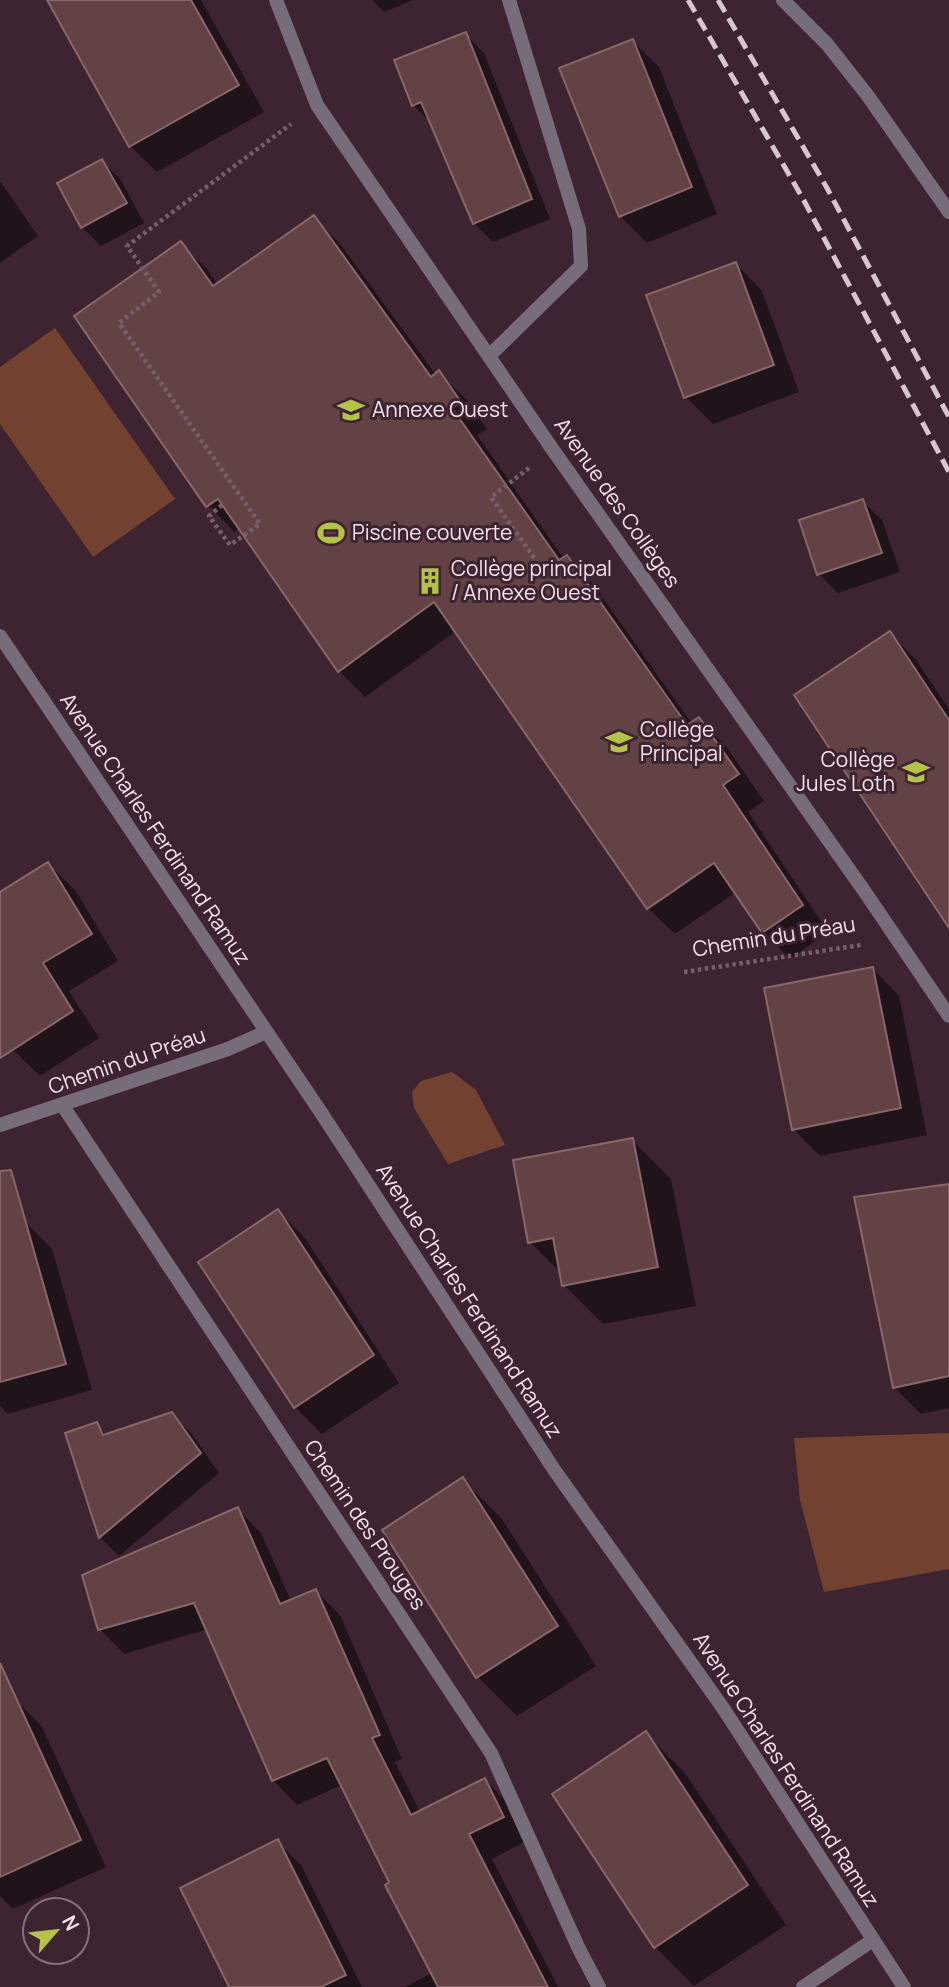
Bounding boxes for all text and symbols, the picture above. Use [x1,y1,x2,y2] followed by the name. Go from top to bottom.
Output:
[336,395,366,425] school or university icon: Annexe Ouest
[372,395,509,423] place label: Annexe Ouest
[549,412,687,593] street label: Avenue des Collèges
[316,518,346,548] sports icon: Piscine couverte
[352,518,512,546] place label: Piscine couverte
[451,554,612,606] place label: Collège principal / Annexe Ouest
[415,566,445,596] building icon: Collège principal / Annexe Ouest
[54,687,257,970] street label: Avenue Charles Ferdinand Ramuz
[640,715,723,767] place label: Collège Principal
[604,727,634,757] school or university icon: Collège Principal
[796,745,895,797] place label: Collège Jules Loth
[901,757,931,787] school or university icon: Collège Jules Loth
[690,909,857,963] street label: Chemin du Préau
[44,1020,209,1100] street label: Chemin du Préau
[370,1158,569,1443] street label: Avenue Charles Ferdinand Ramuz
[298,1434,433,1615] street label: Chemin des Prouges
[687,1627,886,1912] street label: Avenue Charles Ferdinand Ramuz
[21,1896,91,1966] north arrow
[56,1911,86,1935] text: N

